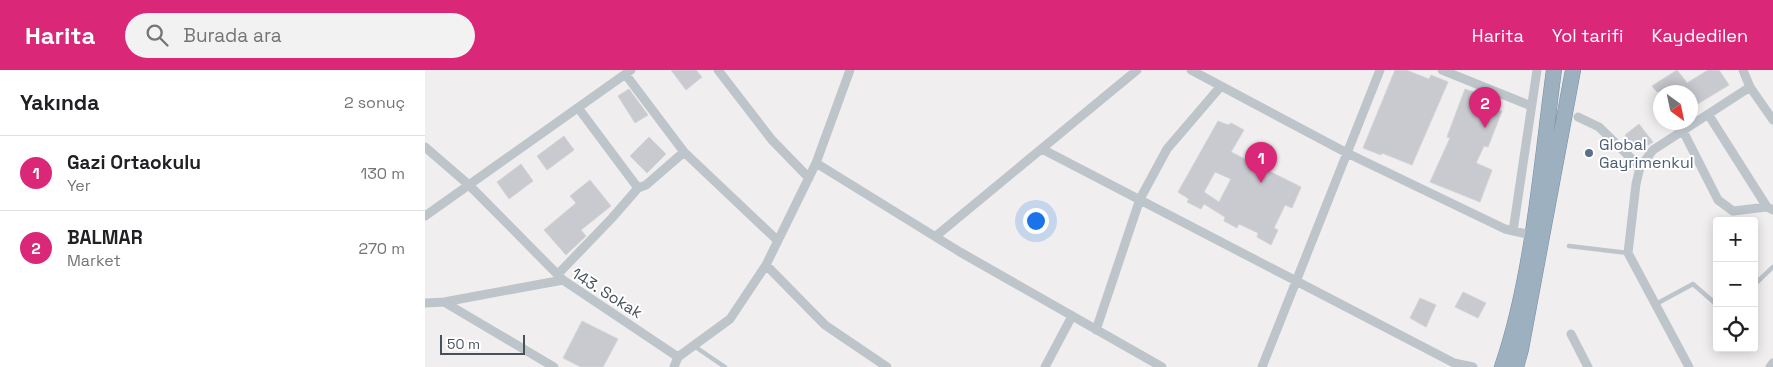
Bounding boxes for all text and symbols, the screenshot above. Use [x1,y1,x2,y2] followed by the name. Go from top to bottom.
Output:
[125,13,475,58] search box
[25,20,95,51] text: Harita
[143,21,171,49] icon: search
[183,23,282,48] text: Burada ara
[1472,24,1524,47] text: Harita
[1552,24,1624,47] text: Yol tarifi
[1652,24,1748,47] text: Kaydedilen
[1653,85,1698,130] north arrow
[1469,87,1501,128] pin: 2
[20,89,99,116] text: Yakında
[344,92,405,113] text: 2 sonuç
[1599,134,1694,173] place label: Global Gayrimenkul
[1245,142,1277,183] pin: 1
[1583,147,1595,159] marker: Global Gayrimenkul
[67,150,201,175] text: Gazi Ortaokulu
[32,163,40,184] text: 1
[361,163,405,184] text: 130 m
[67,175,91,196] text: Yer
[1023,208,1049,234] your location
[1713,217,1758,352] map controls
[1713,217,1758,262] button: +
[67,225,143,250] text: BALMAR
[31,238,41,259] text: 2
[358,238,405,259] text: 270 m
[67,250,121,271] text: Market
[1713,262,1758,307] button: −
[568,263,647,323] street label: 143. Sokak
[1713,307,1758,352] button: locate
[440,332,525,355] scale bar
[447,335,480,353] text: 50 m

